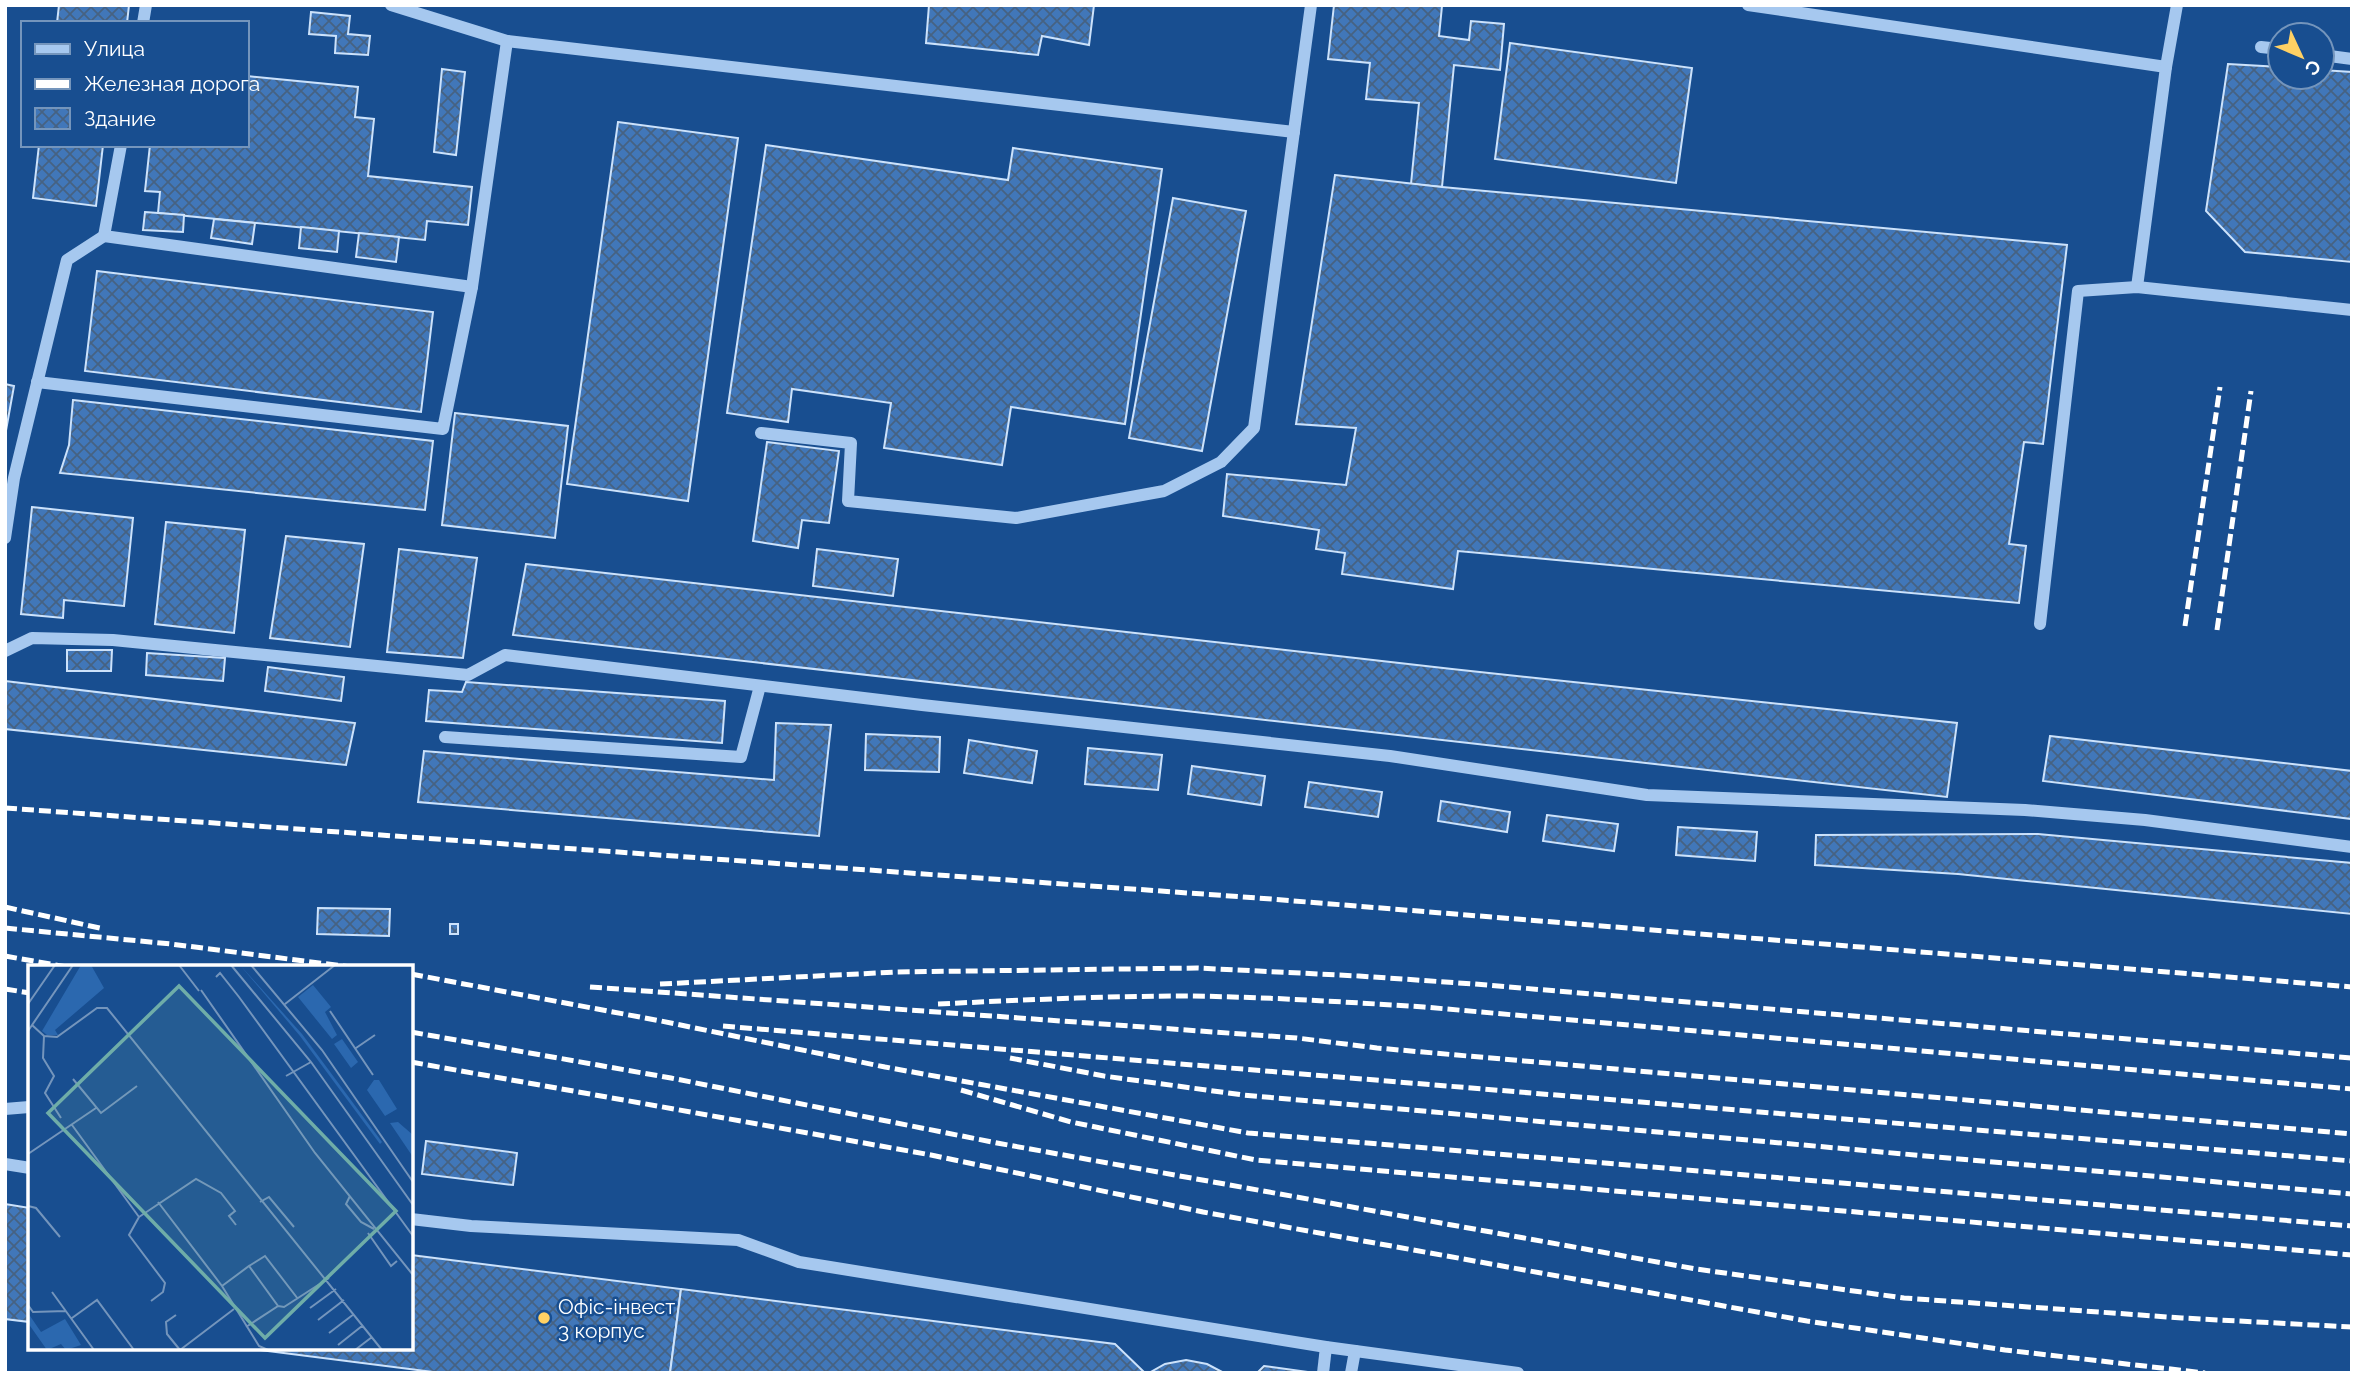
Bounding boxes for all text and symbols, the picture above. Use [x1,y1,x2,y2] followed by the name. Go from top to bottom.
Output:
[21,21,248,147] legend
[2266,21,2336,91] north arrow
[84,36,145,61] text: Улица
[2301,55,2326,80] text: С
[84,71,260,96] text: Железная дорога
[84,106,156,131] text: Здание
[28,965,413,1350] inset map
[558,1294,675,1343] place label: Офіс-інвест 3 корпус
[536,1310,552,1326] marker: Офіс-інвест 3 корпус

